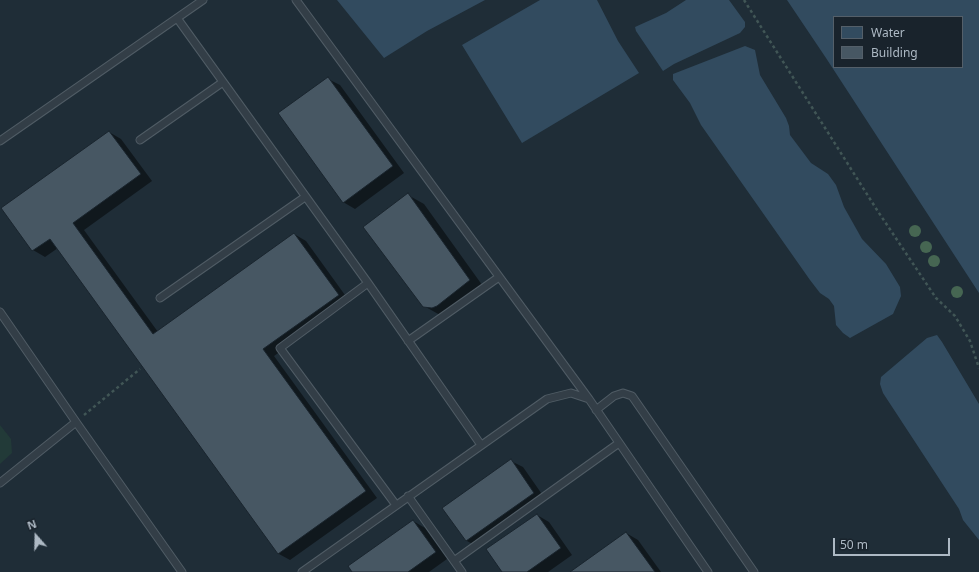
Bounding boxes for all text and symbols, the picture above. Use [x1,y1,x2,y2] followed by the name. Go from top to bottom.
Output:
[833,16,963,68] legend
[871,24,905,41] text: Water
[871,44,918,61] text: Building
[16,516,56,556] north arrow
[25,516,38,533] text: N
[835,530,952,556] scale bar
[840,536,868,553] text: 50 m

